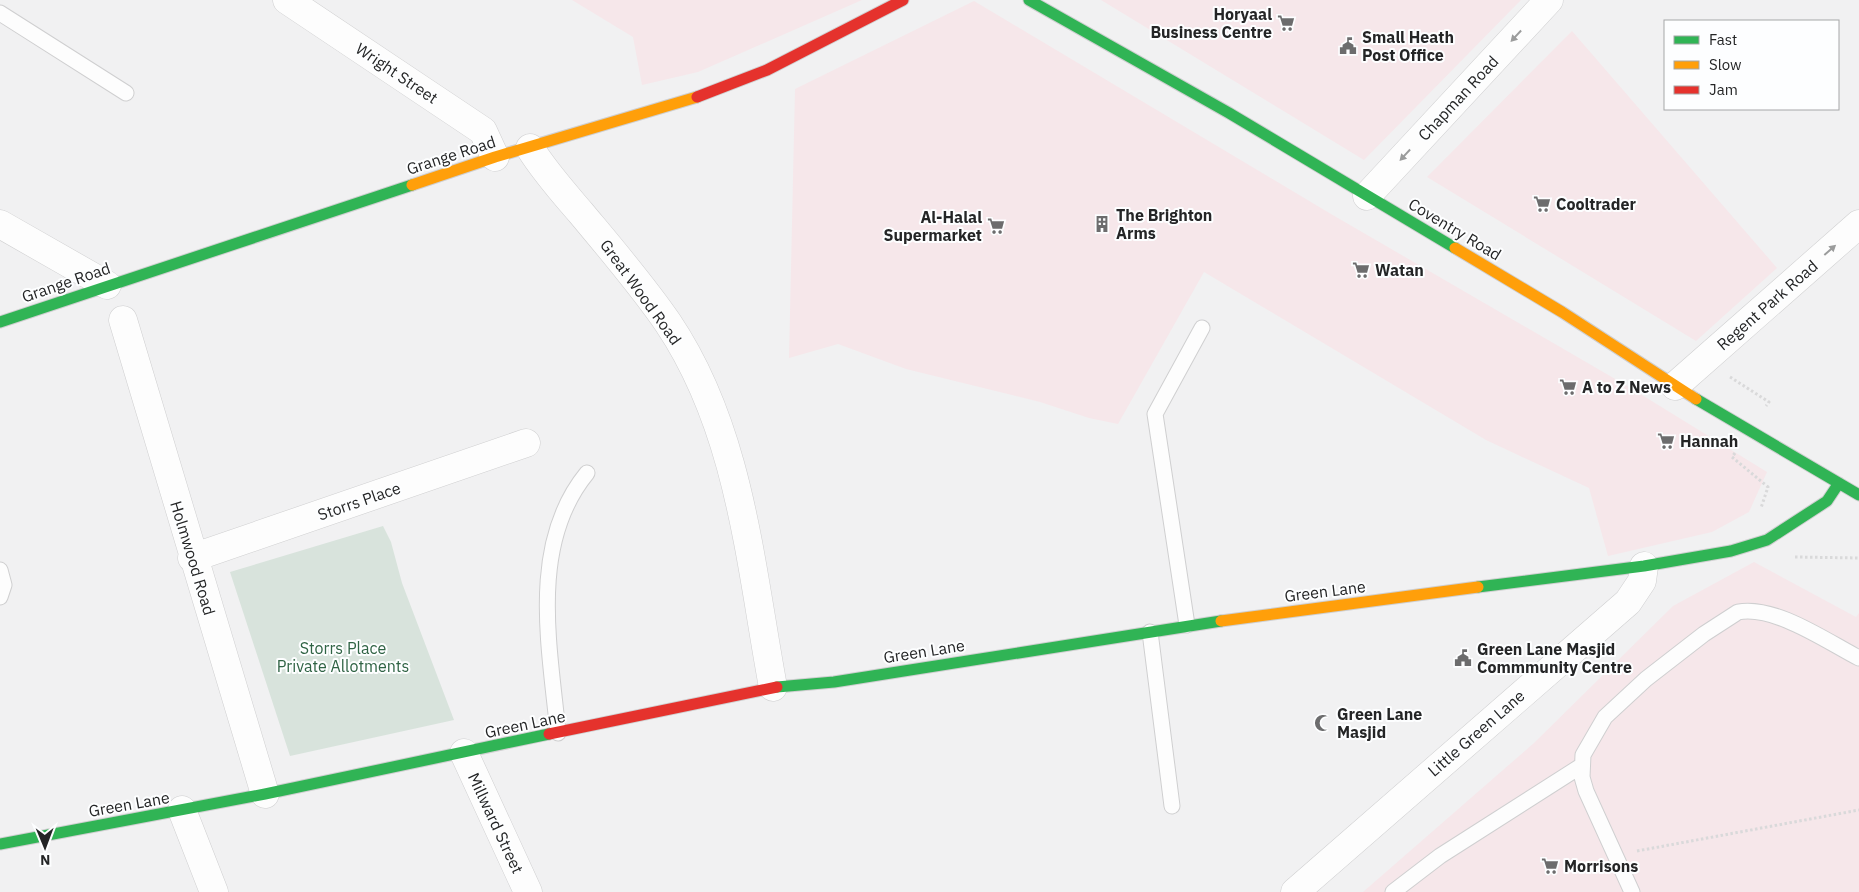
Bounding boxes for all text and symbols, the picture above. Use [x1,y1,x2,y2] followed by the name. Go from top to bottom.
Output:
[1150,4,1272,42] place label: Horyaal Business Centre
[1276,13,1296,33] supermarket icon: Horyaal Business Centre
[1664,20,1839,110] legend
[1362,27,1454,65] place label: Small Heath Post Office
[1510,29,1521,42] one-way arrow
[1709,30,1737,49] text: Fast
[1338,36,1358,56] public building icon: Small Heath Post Office
[352,38,442,108] street label: Wright Street
[1414,51,1502,145] street label: Chapman Road
[1709,55,1742,74] text: Slow
[1709,80,1738,99] text: Jam
[404,131,498,179] street label: Grange Road
[1399,149,1411,161] one-way arrow
[1405,193,1505,265] street label: Coventry Road
[1532,194,1552,214] supermarket icon: Cooltrader
[1556,194,1636,214] place label: Cooltrader
[1116,205,1212,243] place label: The Brighton Arms
[884,207,982,245] place label: Al-Halal Supermarket
[1092,214,1112,234] building icon: The Brighton Arms
[986,216,1006,236] supermarket icon: Al-Halal Supermarket
[596,235,686,349] street label: Great Wood Road
[1824,244,1836,256] one-way arrow
[1712,256,1822,354] street label: Regent Park Road
[19,258,113,306] street label: Grange Road
[1351,260,1371,280] supermarket icon: Watan
[1375,260,1424,280] place label: Watan
[1558,377,1578,397] supermarket icon: A to Z News
[1582,377,1671,397] place label: A to Z News
[1656,431,1676,451] supermarket icon: Hannah
[1680,431,1738,451] place label: Hannah
[315,477,403,525] street label: Storrs Place
[166,498,220,618] street label: Holmwood Road
[1283,576,1367,606] street label: Green Lane
[882,635,966,667] street label: Green Lane
[277,638,409,676] park label: Storrs Place Private Allotments
[1477,639,1632,677] place label: Green Lane Masjid Commmunity Centre
[1453,648,1473,668] public building icon: Green Lane Masjid Commmunity Centre
[1423,685,1529,780] street label: Little Green Lane
[1337,704,1422,742] place label: Green Lane Masjid
[483,706,567,742] street label: Green Lane
[1313,713,1333,733] mosque icon: Green Lane Masjid
[464,769,528,877] street label: Millward Street
[87,787,171,821] street label: Green Lane
[20,822,70,872] north arrow
[40,851,50,869] text: N
[1540,856,1560,876] supermarket icon: Morrisons
[1564,856,1638,876] place label: Morrisons

